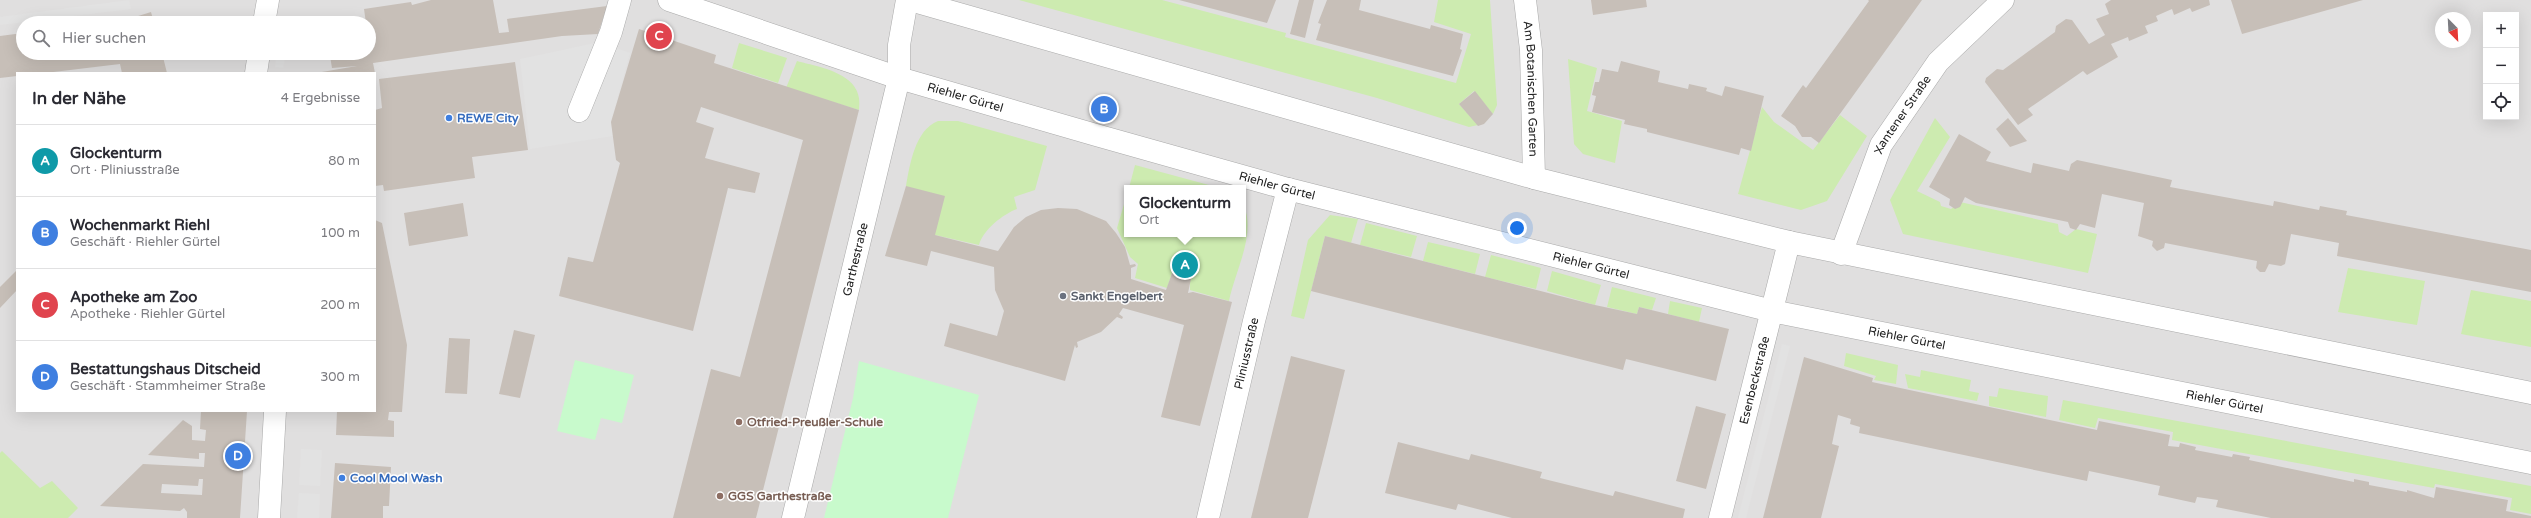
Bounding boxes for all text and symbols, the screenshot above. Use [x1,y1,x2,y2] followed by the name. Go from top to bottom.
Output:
[2435,12,2471,48] north arrow
[2483,12,2519,120] map controls
[2483,12,2519,48] button: +
[16,16,376,60] search box
[1521,20,1540,157] street label: Am Botanischen Garten
[646,21,672,51] pin: C
[30,27,52,49] icon: search
[62,29,146,47] text: Hier suchen
[2483,48,2519,84] button: −
[1871,72,1934,156] street label: Xantener Straße
[926,80,1005,115] street label: Riehler Gürtel
[2483,84,2519,120] button: locate
[32,88,126,109] text: In der Nähe
[281,90,360,106] text: 4 Ergebnisse
[1091,94,1117,124] pin: B
[457,111,519,126] place label: REWE City
[444,113,454,123] marker: REWE City
[70,144,162,162] text: Glockenturm
[40,153,50,169] text: A
[328,153,360,169] text: 80 m
[70,162,180,178] text: Ort · Pliniusstraße
[1237,169,1317,203] street label: Riehler Gürtel
[1124,185,1246,237] popup
[1139,194,1231,212] text: Glockenturm
[1139,212,1159,228] text: Ort
[70,216,210,234] text: Wochenmarkt Riehl
[1507,218,1527,238] your location
[840,221,871,297] street label: Garthestraße
[40,225,50,241] text: B
[320,225,360,241] text: 100 m
[70,234,220,250] text: Geschäft · Riehler Gürtel
[1551,249,1631,282] street label: Riehler Gürtel
[1172,250,1198,280] pin: A
[70,288,197,306] text: Apotheke am Zoo
[1071,289,1163,304] place label: Sankt Engelbert
[1058,291,1068,301] marker: Sankt Engelbert
[40,297,50,313] text: C
[320,297,360,313] text: 200 m
[70,306,225,322] text: Apotheke · Riehler Gürtel
[1231,316,1262,391] street label: Pliniusstraße
[1867,323,1947,353] street label: Riehler Gürtel
[1737,334,1772,426] street label: Esenbeckstraße
[70,360,261,378] text: Bestattungshaus Ditscheid
[40,369,50,385] text: D
[320,369,360,385] text: 300 m
[70,378,266,394] text: Geschäft · Stammheimer Straße
[2185,387,2264,416] street label: Riehler Gürtel
[747,415,883,429] place label: Otfried-Preußler-Schule
[734,417,744,427] marker: Otfried-Preußler-Schule
[225,441,251,471] pin: D
[350,471,442,485] place label: Cool Mool Wash
[337,473,347,483] marker: Cool Mool Wash
[728,489,832,503] place label: GGS Garthestraße
[715,491,725,501] marker: GGS Garthestraße

